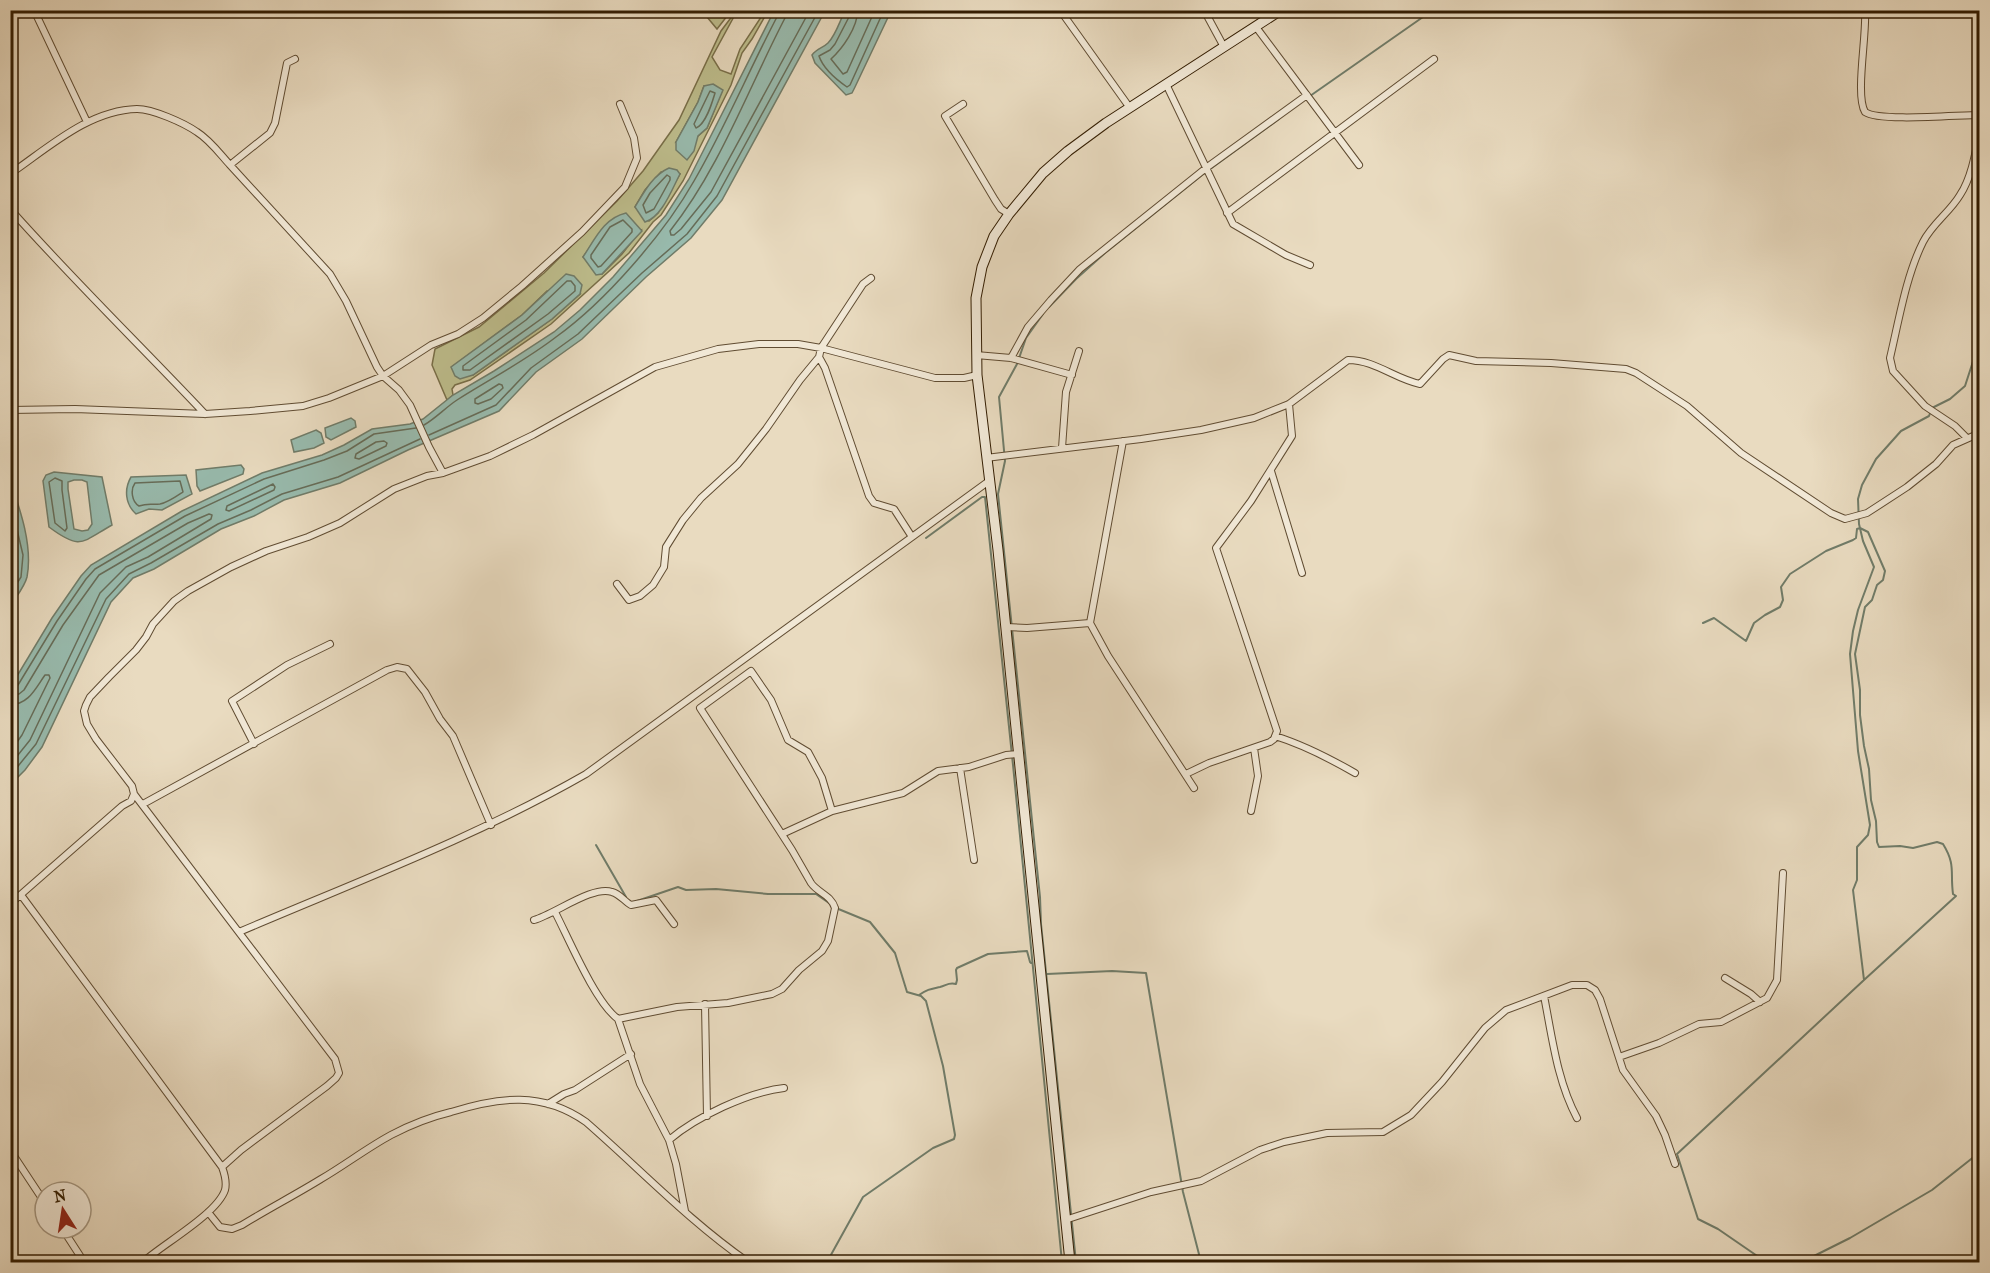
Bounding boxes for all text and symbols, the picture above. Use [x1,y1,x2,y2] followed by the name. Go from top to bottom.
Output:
[33,1180,93,1240] north arrow
[52,1185,69,1206] text: N

